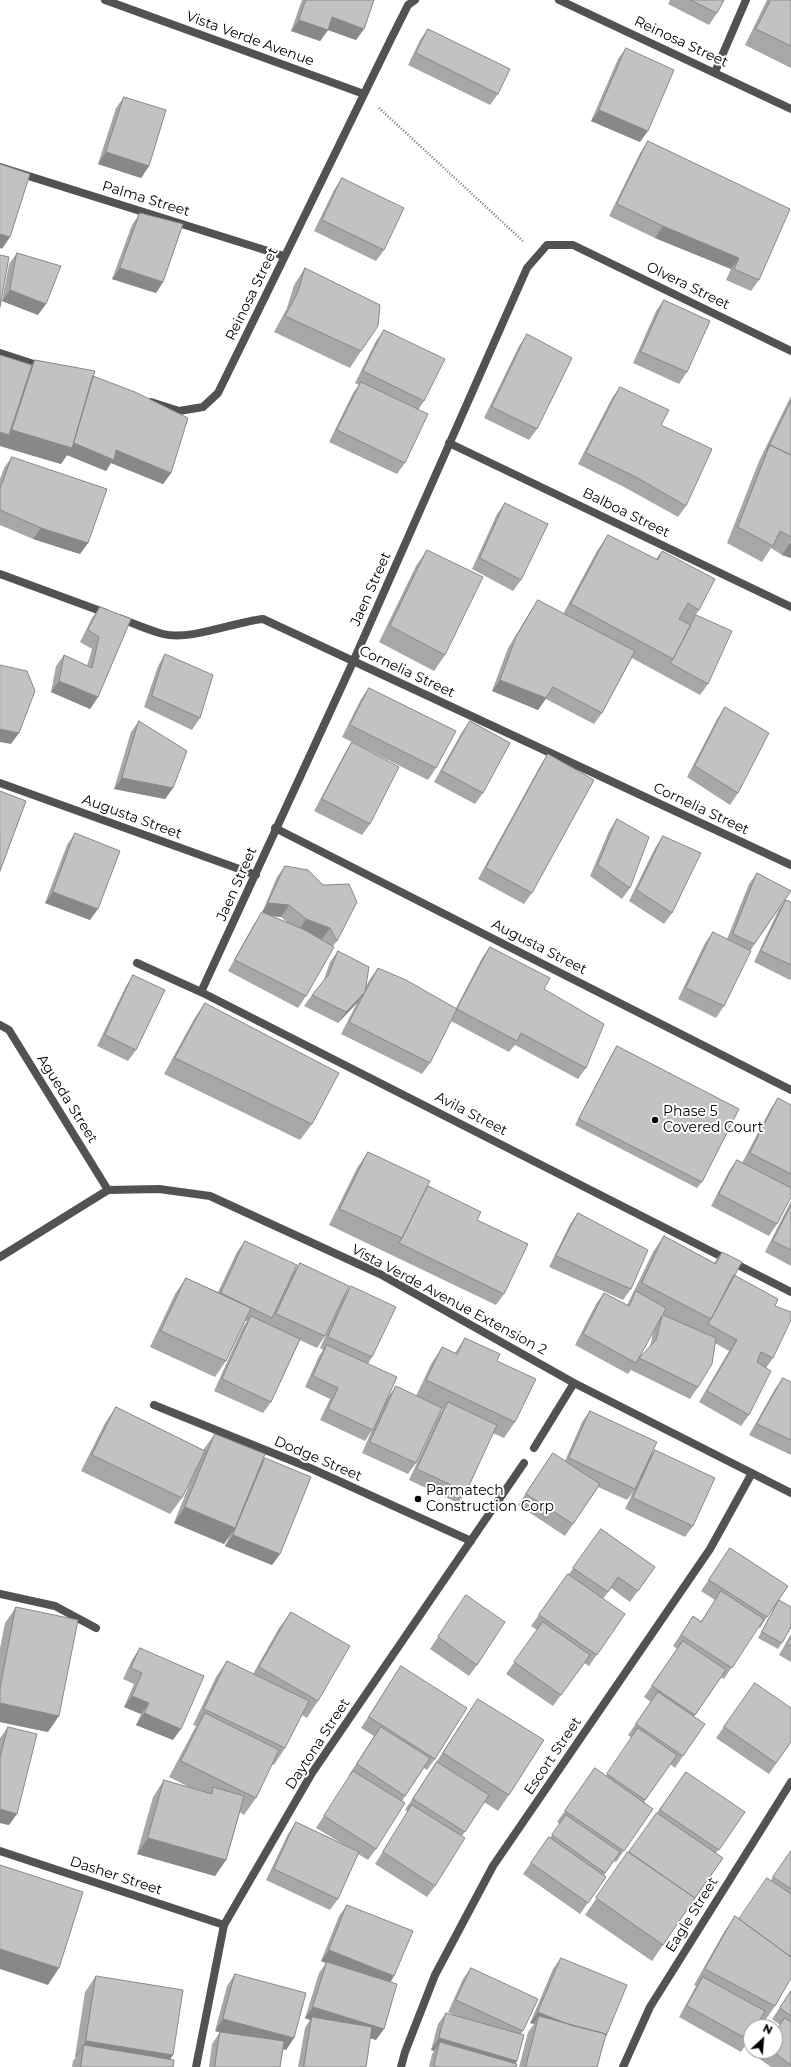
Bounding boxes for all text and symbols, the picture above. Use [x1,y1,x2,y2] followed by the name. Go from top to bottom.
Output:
[184,8,316,70] street label: Vista Verde Avenue
[631,13,731,71] street label: Reinosa Street
[100,178,192,220] street label: Palma Street
[222,245,282,343] street label: Reinosa Street
[644,259,732,313] street label: Olvera Street
[580,485,672,541] street label: Balboa Street
[347,549,395,629] street label: Jaen Street
[357,642,457,702] street label: Cornelia Street
[651,779,751,839] street label: Cornelia Street
[80,791,184,843] street label: Augusta Street
[213,844,261,924] street label: Jaen Street
[489,916,589,978] street label: Augusta Street
[33,1052,101,1146] street label: Agueda Street
[432,1089,510,1139] street label: Avila Street
[663,1104,763,1136] place label: Phase 5 Covered Court
[650,1115,660,1125] marker: Phase 5 Covered Court
[348,1241,550,1359] street label: Vista Verde Avenue Extension 2
[272,1433,364,1485] street label: Dodge Street
[426,1483,554,1516] place label: Parmatech Construction Corp
[413,1494,423,1504] marker: Parmatech Construction Corp
[282,1695,354,1793] street label: Daytona Street
[521,1714,585,1798] street label: Escort Street
[68,1853,164,1899] street label: Dasher Street
[662,1874,722,1956] street label: Eagle Street
[743,2019,783,2059] north arrow
[761,2021,775,2037] text: N

